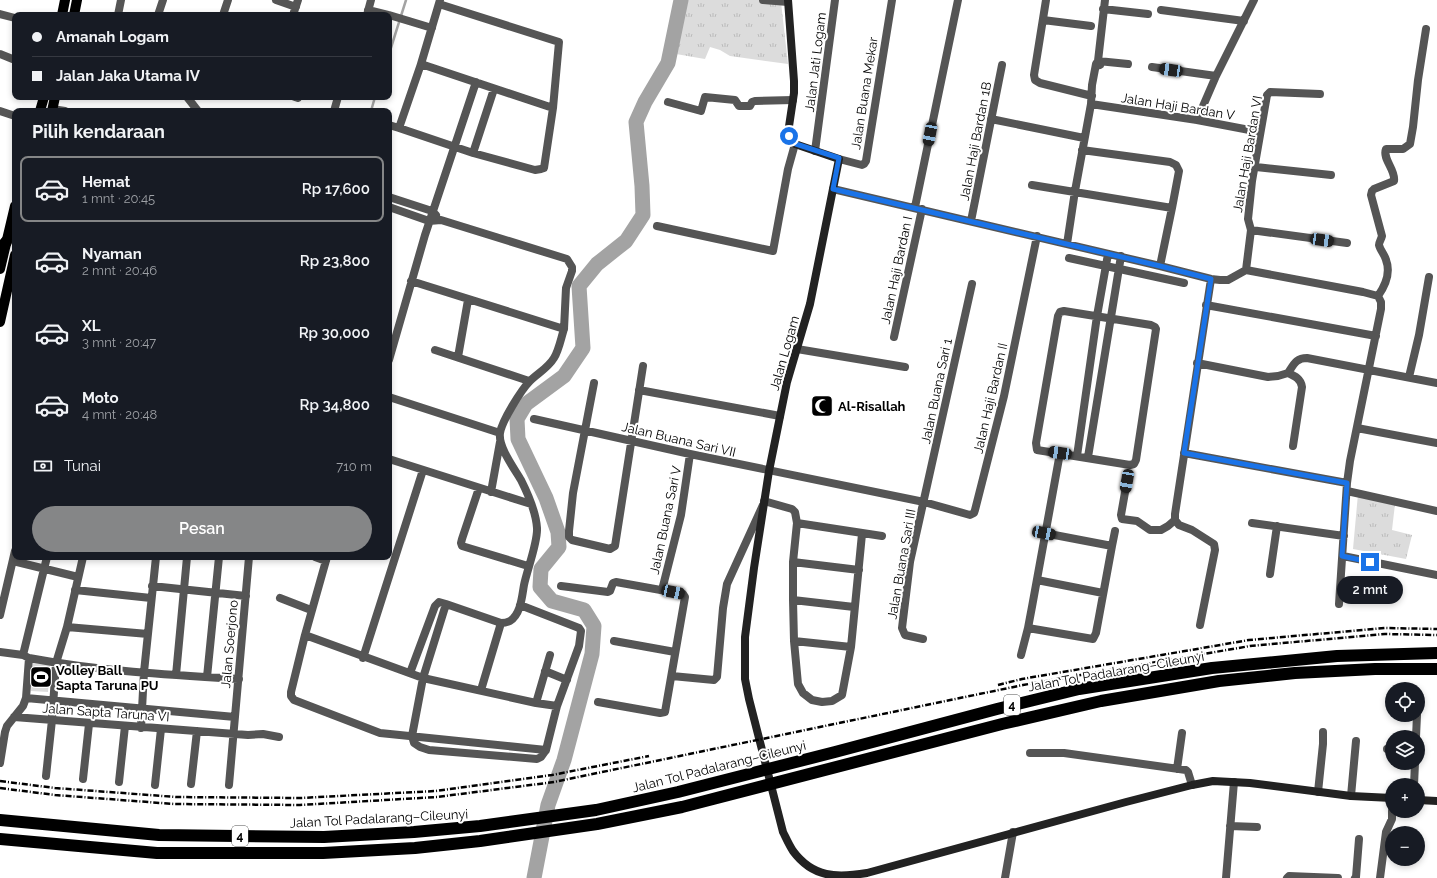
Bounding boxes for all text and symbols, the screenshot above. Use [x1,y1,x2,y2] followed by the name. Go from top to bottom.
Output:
[802,11,829,113] street label: Jalan Jati Logam
[56,28,169,46] text: Amanah Logam
[848,35,881,150] street label: Jalan Buana Mekar
[1158,62,1184,78] car
[56,67,200,85] text: Jalan Jaka Utama IV
[957,80,994,202] street label: Jalan Haji Bardan 1B
[1120,90,1236,123] street label: Jalan Haji Bardan V
[1230,95,1265,214] street label: Jalan Haji Bardan VI
[32,121,165,142] text: Pilih kendaraan
[922,121,938,147] car
[780,127,798,145] route start
[34,171,70,207] icon: car
[82,173,130,191] text: Hemat
[302,180,370,198] text: Rp 17,600
[82,191,155,206] text: 1 mnt · 20:45
[878,215,915,325] street label: Jalan Haji Bardan I
[1309,232,1335,248] car
[34,243,70,279] icon: car
[82,245,142,263] text: Nyaman
[300,252,370,270] text: Rp 23,800
[82,263,157,278] text: 2 mnt · 20:46
[767,314,802,392] street label: Jalan Logam
[34,315,70,351] icon: car
[82,317,100,335] text: XL
[299,324,370,342] text: Rp 30,000
[82,335,156,350] text: 3 mnt · 20:47
[918,337,955,445] street label: Jalan Buana Sari 1
[970,341,1011,455] street label: Jalan Haji Bardan II
[34,387,70,423] icon: car
[82,389,119,407] text: Moto
[809,393,835,419] mosque icon: Al-Risallah
[300,396,370,414] text: Rp 34,800
[838,399,906,414] place label: Al-Risallah
[82,407,157,422] text: 4 mnt · 20:48
[620,419,737,460] street label: Jalan Buana Sari VII
[1047,445,1073,461] car
[32,455,54,477] icon: cash
[64,457,101,475] text: Tunai
[336,459,372,474] text: 710 m
[647,464,684,576] street label: Jalan Buana Sari V
[1119,468,1135,494] car
[32,506,372,552] button: Pesan
[884,508,919,620] street label: Jalan Buana Sari III
[1031,525,1057,541] car
[1361,553,1379,571] route end
[1337,576,1403,604] callout: 2 mnt
[1353,582,1387,597] text: 2 mnt
[660,584,686,600] car
[218,599,241,689] street label: Jalan Soerjono
[1027,649,1205,694] street label: Jalan Tol Padalarang–Cileunyi
[56,663,159,693] place label: Volley Ball Sapta Taruna PU
[28,664,54,690] sports icon: Volley Ball Sapta Taruna PU
[1385,682,1425,866] map controls
[1385,682,1425,722] button: locate
[1004,695,1020,715] road number: 4
[42,701,170,724] street label: Jalan Sapta Taruna VI
[1385,730,1425,770] button: layers
[631,738,808,795] street label: Jalan Tol Padalarang–Cileunyi
[1385,778,1425,818] button: +
[289,806,469,831] street label: Jalan Tol Padalarang–Cileunyi
[232,826,248,846] road number: 4
[1385,826,1425,866] button: −

